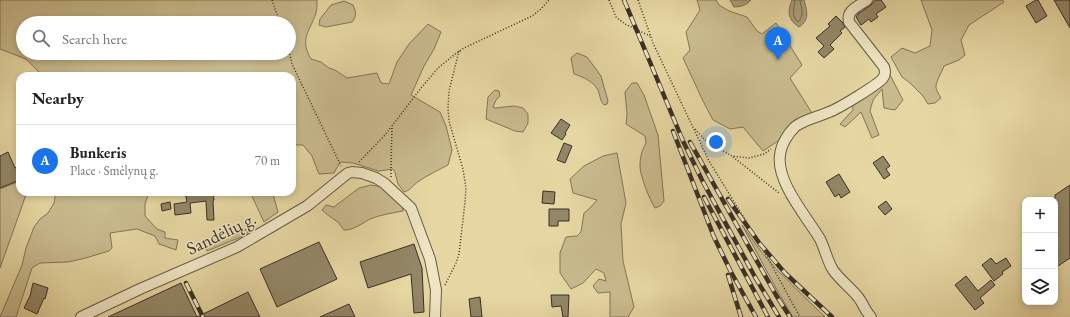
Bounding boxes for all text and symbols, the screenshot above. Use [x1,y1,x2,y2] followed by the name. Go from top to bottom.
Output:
[16,16,296,60] search box
[30,27,52,49] icon: search
[765,27,791,60] pin: A
[62,29,127,48] text: Search here
[32,87,84,109] text: Nearby
[706,132,726,152] your location
[70,143,126,162] text: Bunkeris
[40,152,50,169] text: A
[255,152,280,169] text: 70 m
[70,162,158,179] text: Place · Smėlynų g.
[1022,197,1058,305] map controls
[1022,197,1058,233] button: +
[182,206,260,260] street label: Sandėlių g.
[1022,233,1058,269] button: −
[1022,269,1058,305] button: layers

